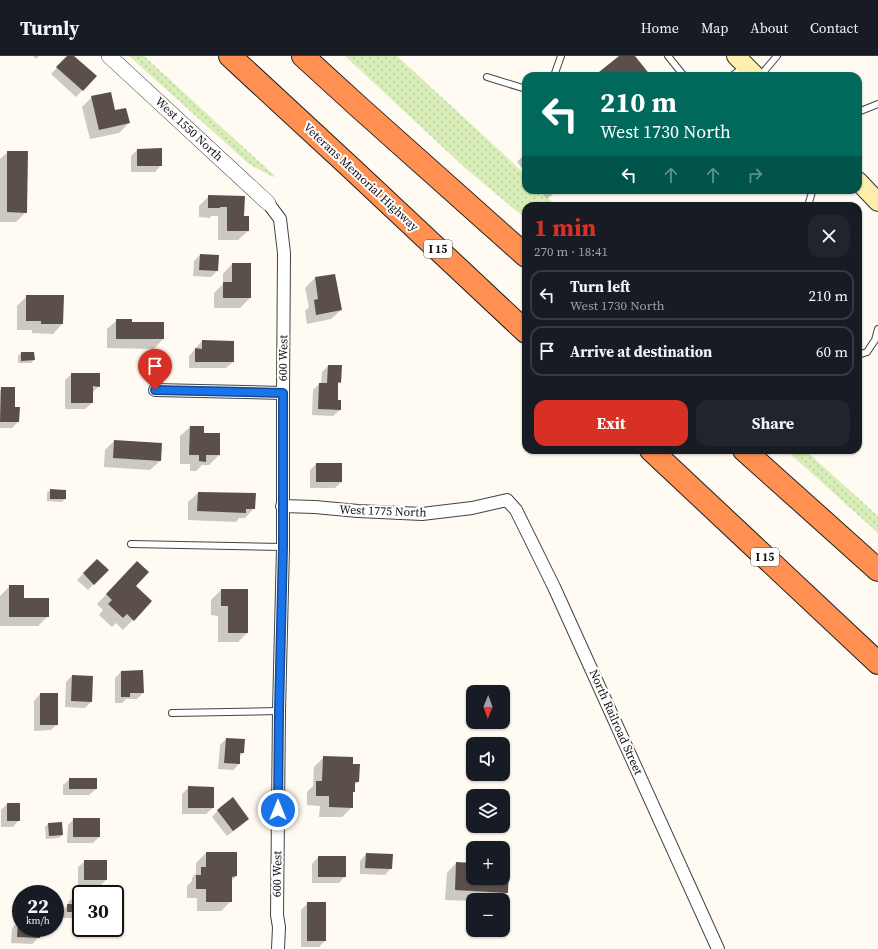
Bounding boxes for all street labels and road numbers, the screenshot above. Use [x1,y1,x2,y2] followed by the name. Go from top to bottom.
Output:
[152,93,226,165] street label: West 1550 North
[300,119,423,235] street label: Veterans Memorial Highway
[424,240,452,258] road number: I 15
[275,335,291,381] street label: 600 West
[339,501,427,521] street label: West 1775 North
[751,548,779,566] road number: I 15
[586,667,646,777] street label: North Railroad Street
[269,851,285,897] street label: 600 West

